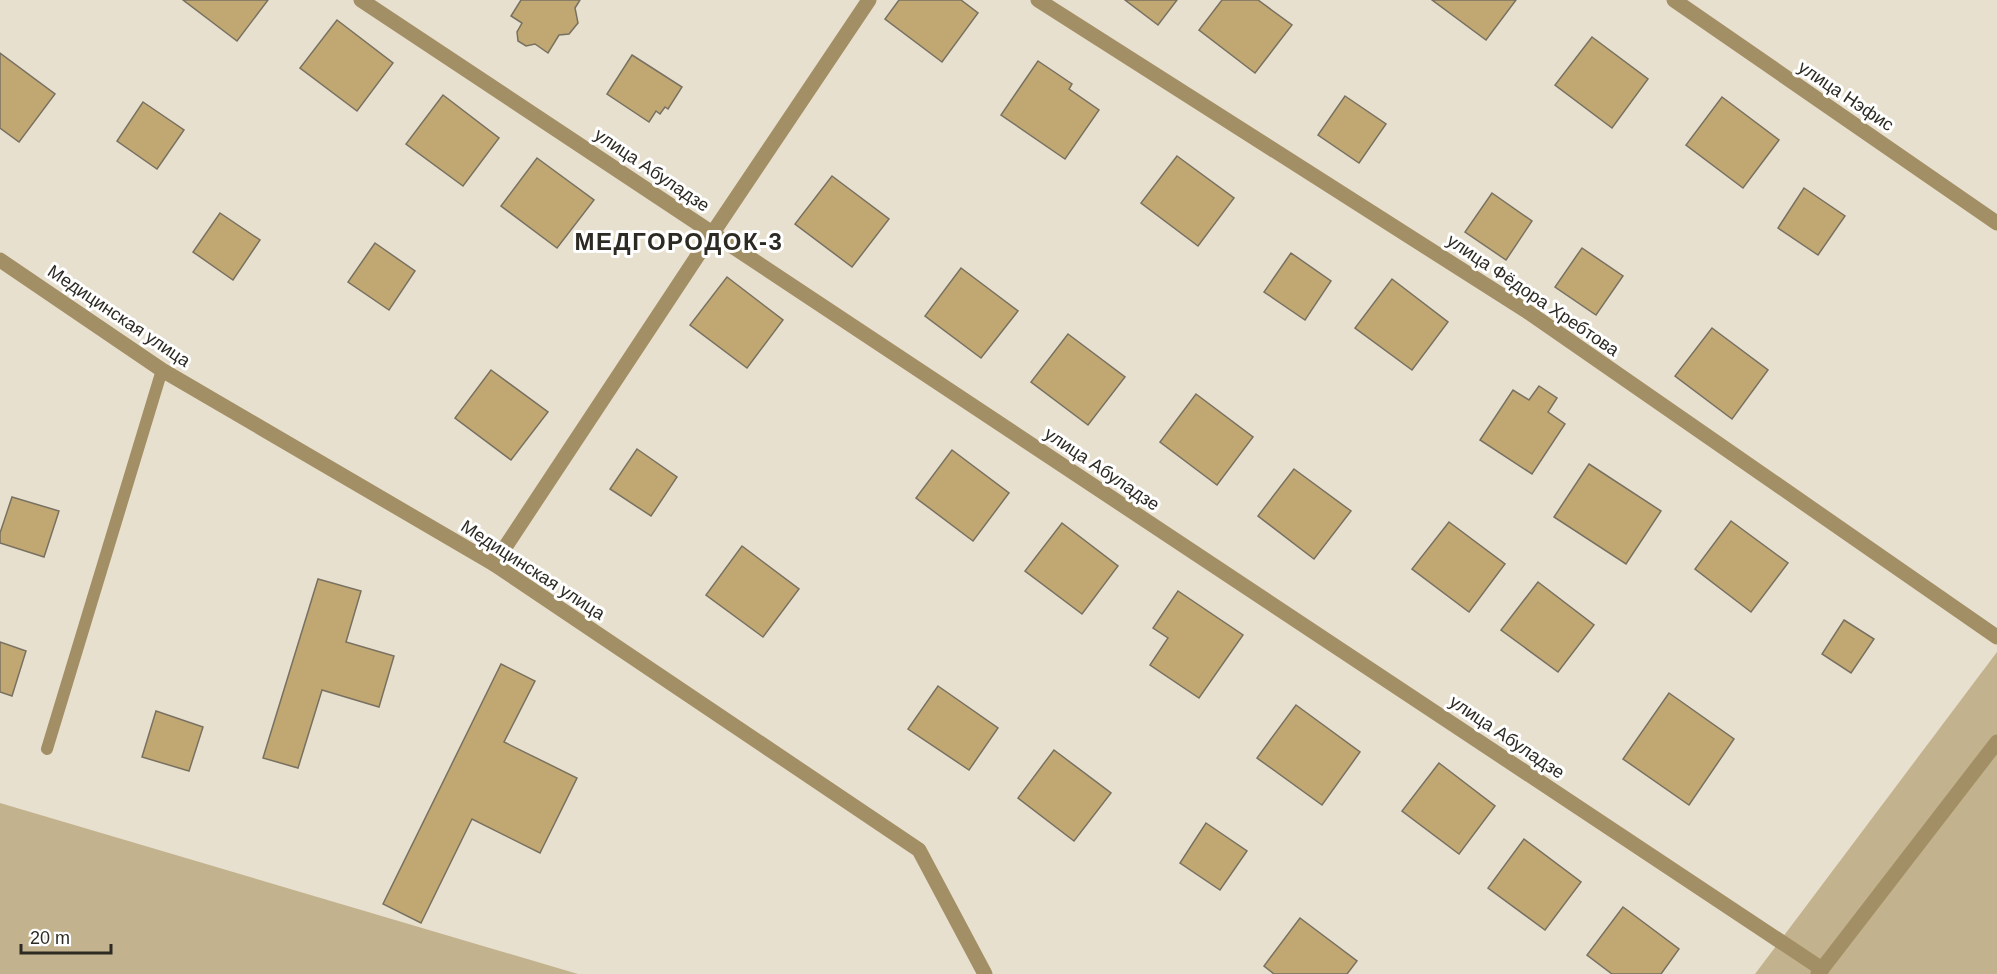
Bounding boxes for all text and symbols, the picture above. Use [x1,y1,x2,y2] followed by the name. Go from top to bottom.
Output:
[1795,57,1897,135] street label: улица Нэфис
[591,124,713,216] street label: улица Абуладзе
[575,228,783,255] district label: МЕДГОРОДОК-3
[1443,230,1624,361] street label: улица Фёдора Хребтова
[44,261,195,372] street label: Медицинская улица
[1041,423,1163,515] street label: улица Абуладзе
[457,516,609,624] street label: Медицинская улица
[1446,691,1568,783] street label: улица Абуладзе
[21,917,111,955] scale bar
[30,928,70,948] text: 20 m

